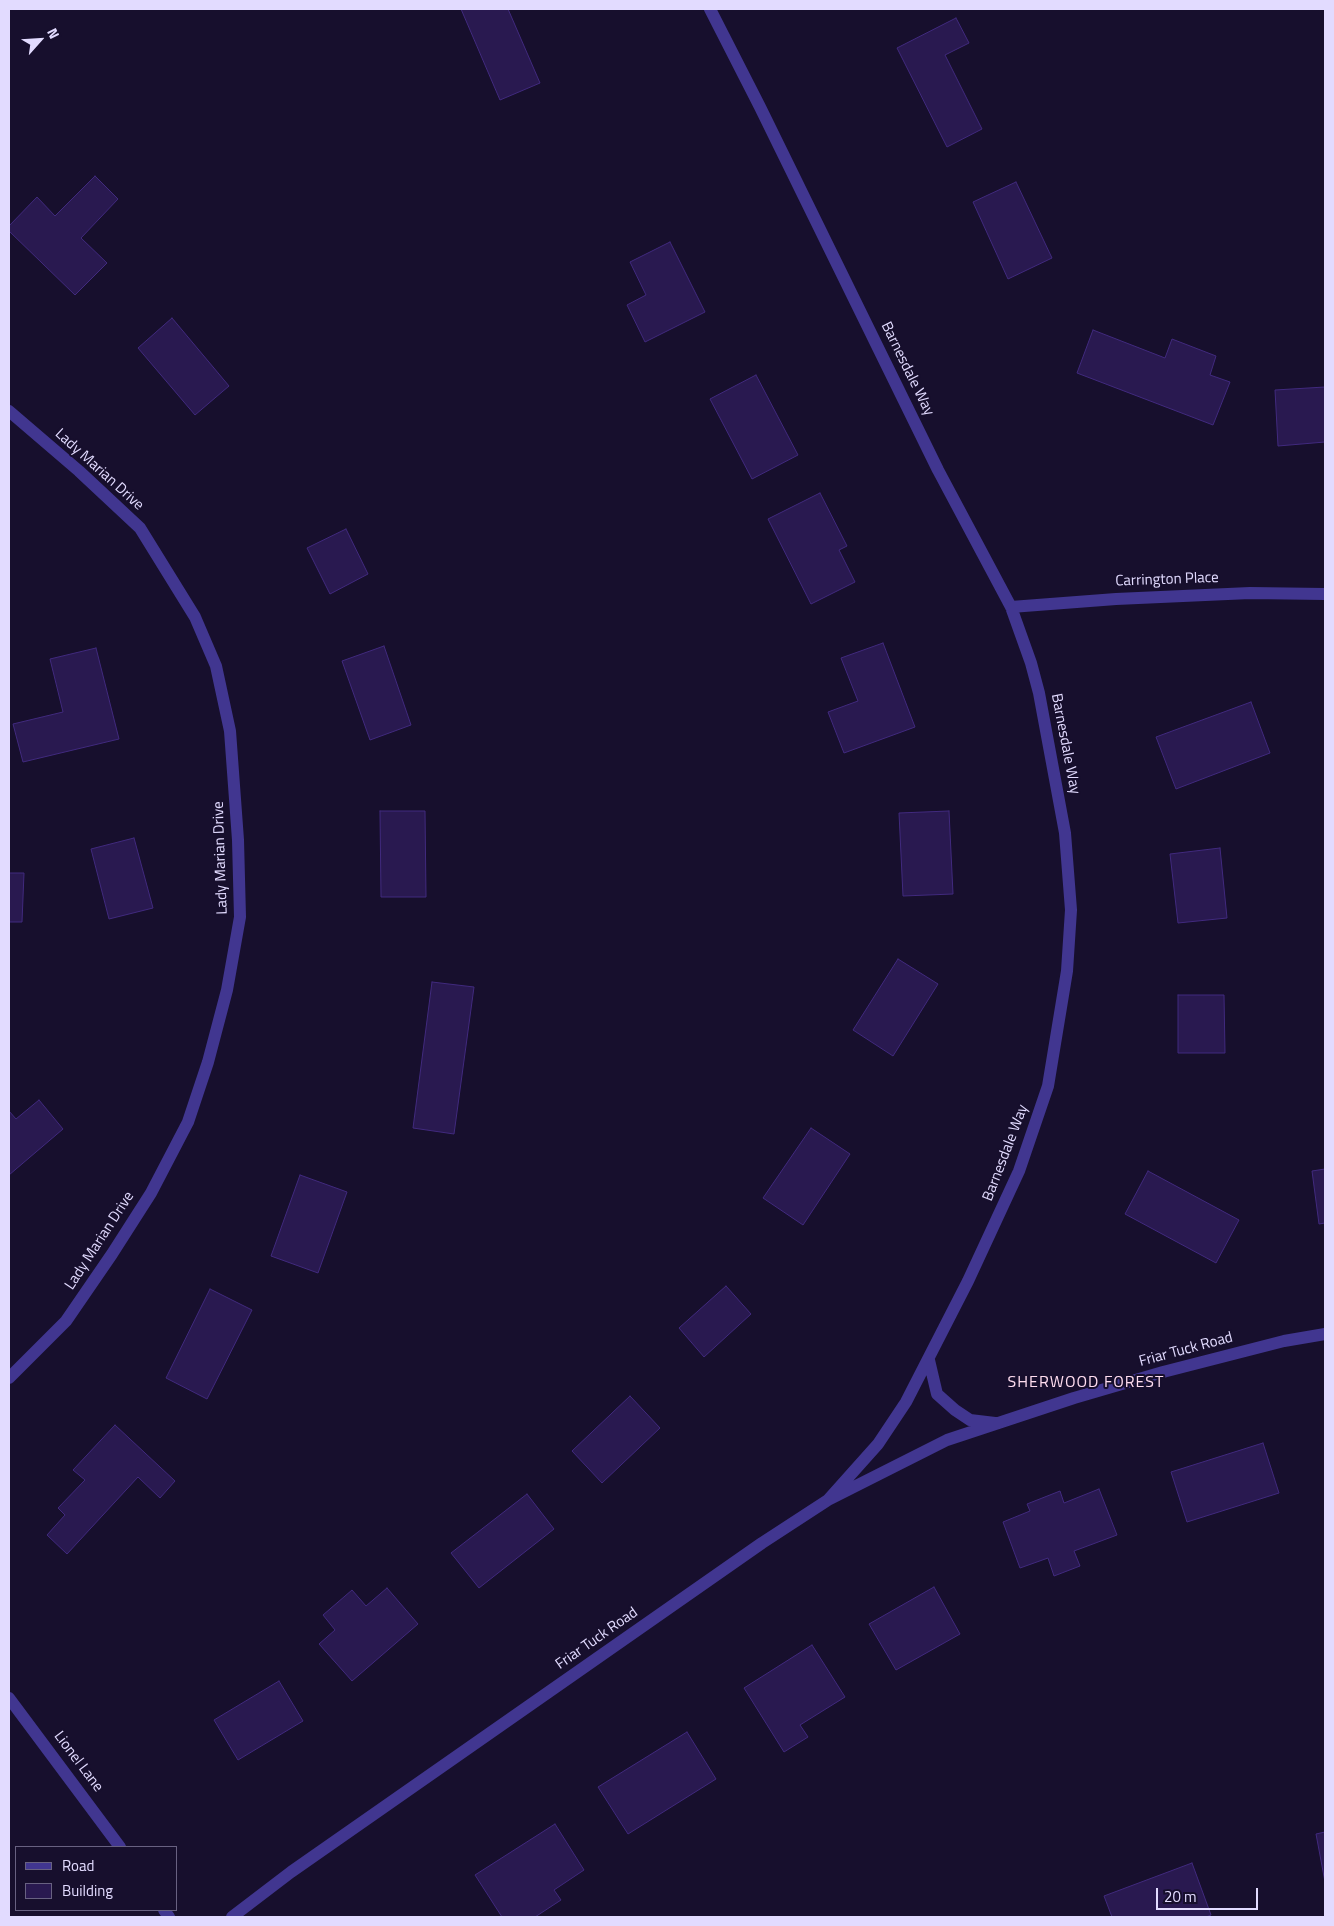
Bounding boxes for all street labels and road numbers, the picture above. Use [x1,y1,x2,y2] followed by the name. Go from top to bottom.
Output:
[877,319,937,419] street label: Barnesdale Way
[51,425,147,515] street label: Lady Marian Drive
[1115,569,1219,591] street label: Carrington Place
[1046,692,1084,796] street label: Barnesdale Way
[210,801,232,915] street label: Lady Marian Drive
[979,1102,1033,1204] street label: Barnesdale Way
[62,1189,138,1293] street label: Lady Marian Drive
[1137,1329,1235,1371] street label: Friar Tuck Road
[552,1604,642,1674] street label: Friar Tuck Road
[49,1728,107,1796] street label: Lionel Lane

